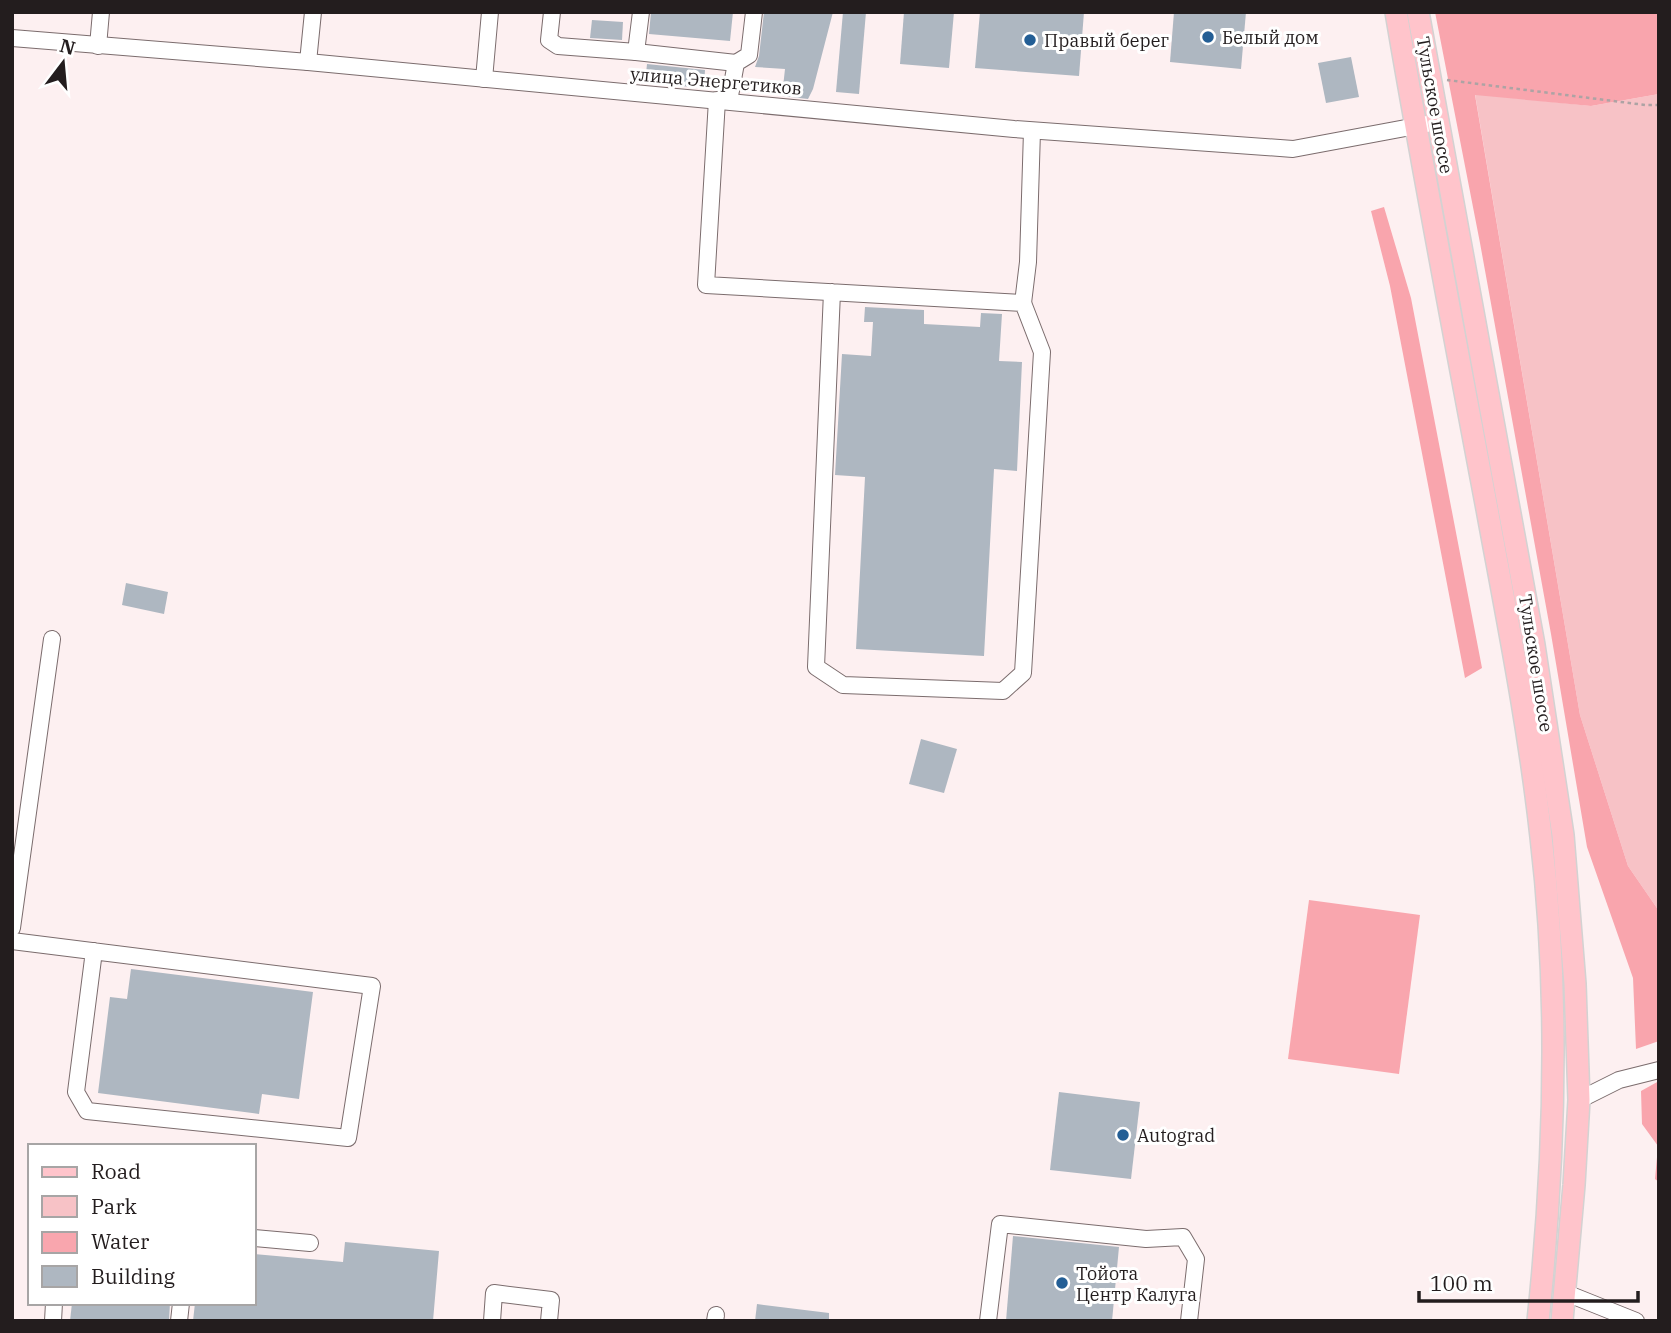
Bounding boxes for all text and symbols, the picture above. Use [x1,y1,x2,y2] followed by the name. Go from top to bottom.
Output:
[1222,26,1319,49] place label: Белый дом
[28,28,98,98] north arrow
[1044,29,1169,52] place label: Правый берег
[1200,29,1216,45] marker: Белый дом
[1022,32,1038,48] marker: Правый берег
[57,33,78,60] text: N
[1412,35,1458,175] street label: Тульское шоссе
[629,62,803,100] street label: улица Энергетиков
[1514,593,1558,733] street label: Тульское шоссе
[1137,1124,1215,1147] place label: Autograd
[1115,1127,1131,1143] marker: Autograd
[28,1144,256,1305] legend
[91,1157,141,1185] text: Road
[91,1192,138,1220] text: Park
[91,1227,150,1255] text: Water
[1419,1260,1638,1304] scale bar
[91,1262,176,1290] text: Building
[1076,1262,1197,1306] place label: Тойота Центр Калуга
[1430,1269,1493,1297] text: 100 m
[1054,1275,1070,1291] marker: Тойота Центр Калуга

